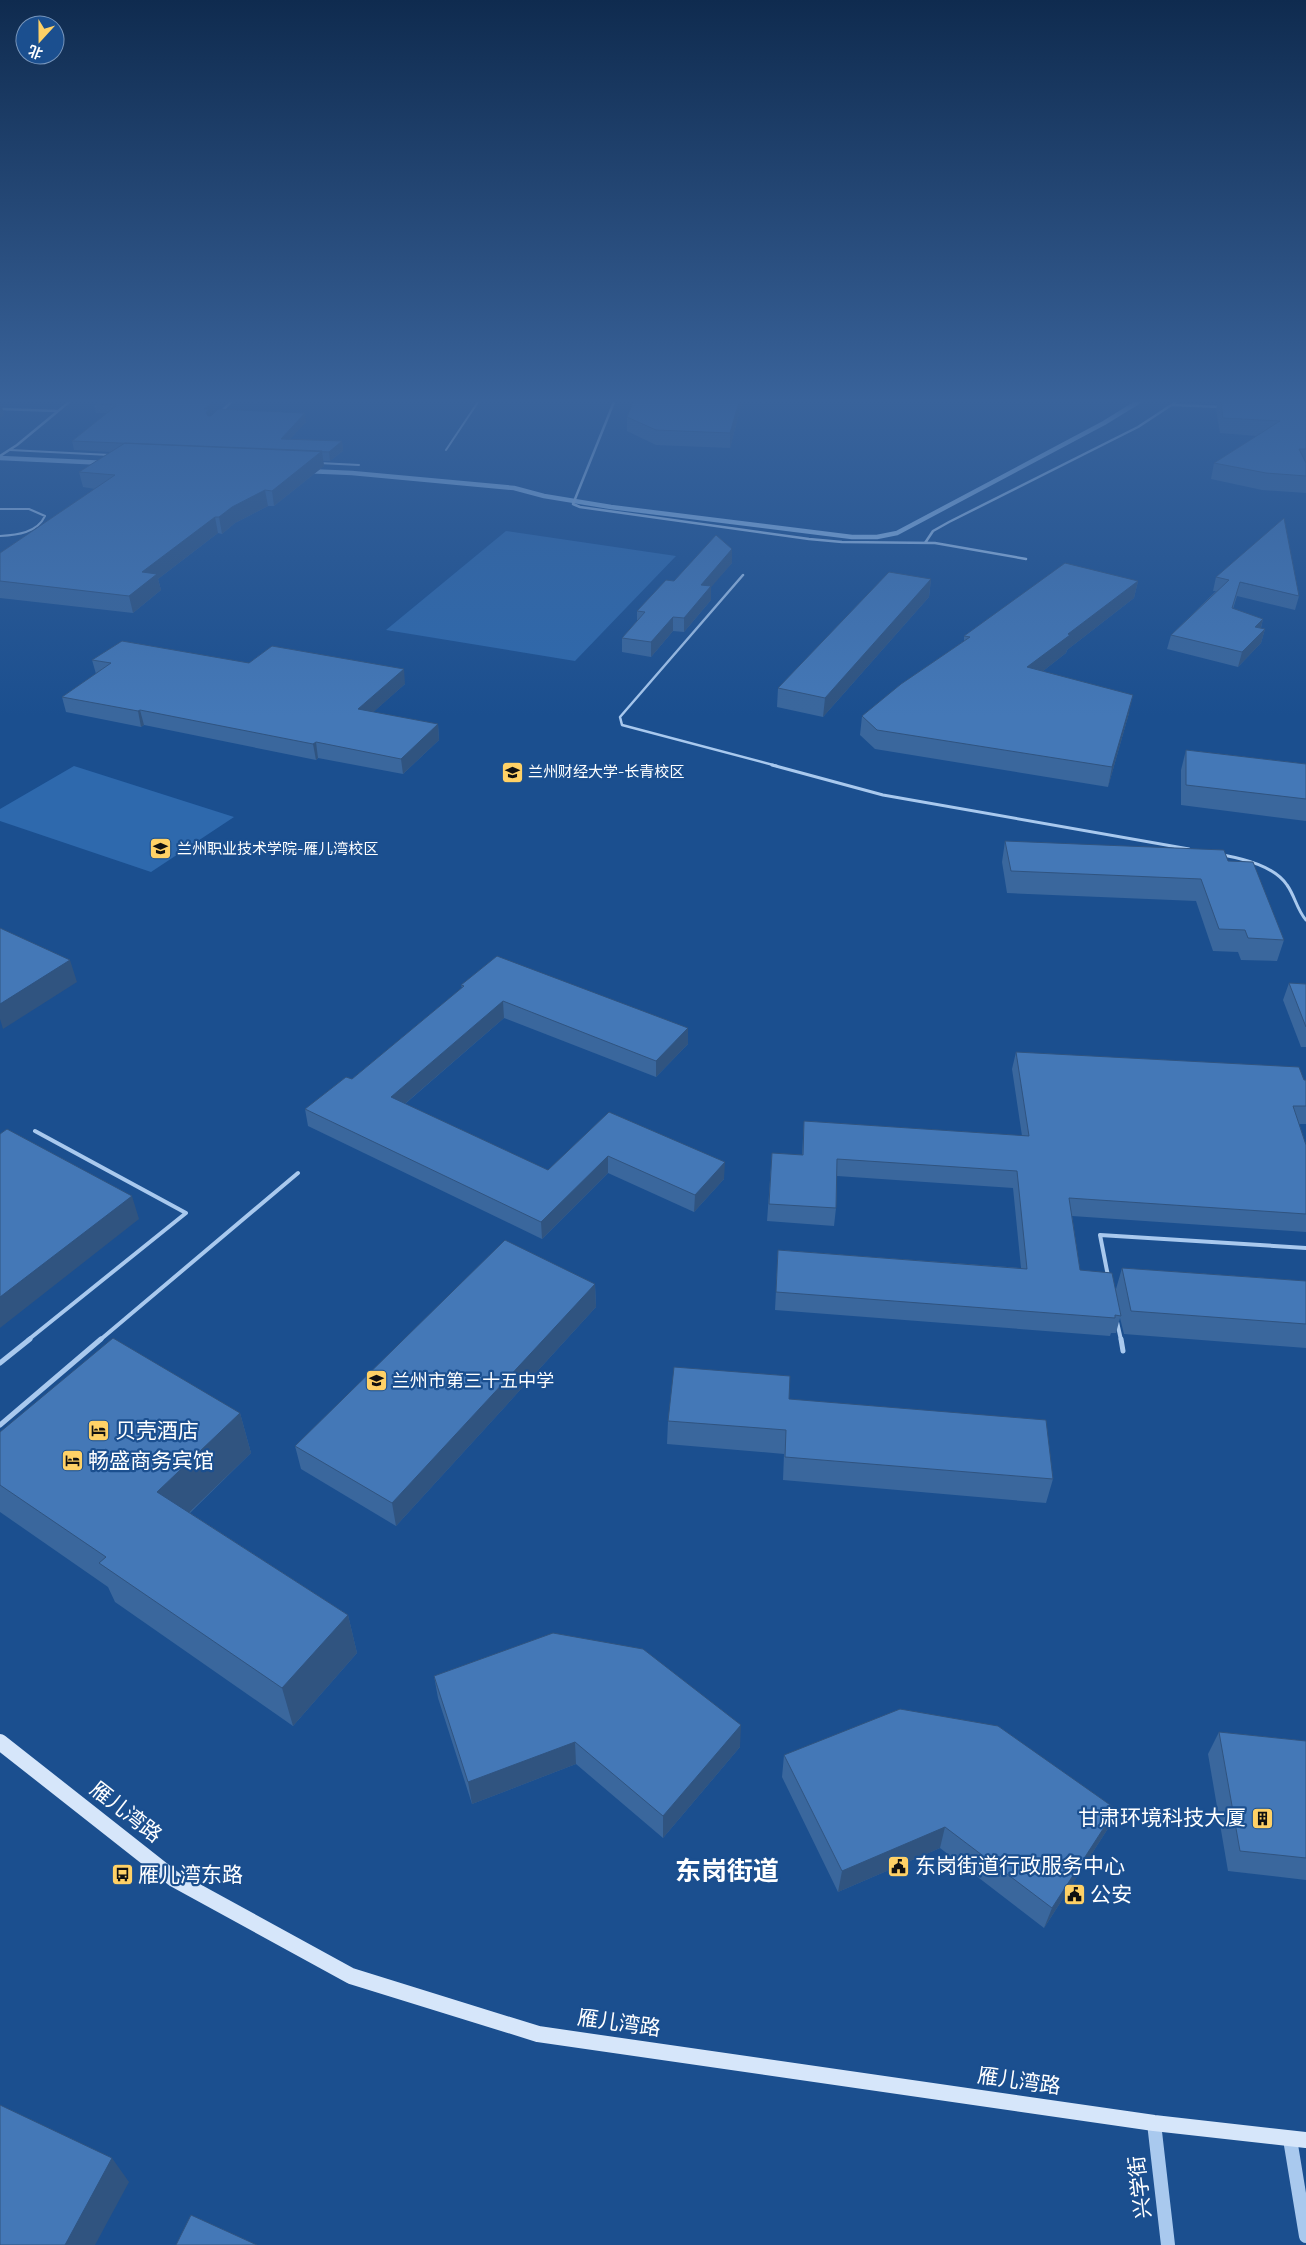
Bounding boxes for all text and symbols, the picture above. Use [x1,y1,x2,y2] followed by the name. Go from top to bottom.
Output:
[15,15,65,65] north arrow
[25,41,45,64] text: 北
[500,760,524,784] school or university icon: 兰州财经大学-长青校区
[528,761,684,782] place label: 兰州财经大学-长青校区
[149,837,173,861] school or university icon: 兰州职业技术学院-雁儿湾校区
[177,838,378,859] place label: 兰州职业技术学院-雁儿湾校区
[392,1368,554,1392] place label: 兰州市第三十五中学
[364,1369,388,1393] school or university icon: 兰州市第三十五中学
[115,1416,199,1444] place label: 贝壳酒店
[87,1419,111,1443] hotel icon: 贝壳酒店
[88,1446,214,1474] place label: 畅盛商务宾馆
[60,1449,84,1473] hotel icon: 畅盛商务宾馆
[85,1774,168,1848] street label: 雁儿湾路
[1078,1803,1246,1831] place label: 甘肃环境科技大厦
[1250,1806,1274,1830] building icon: 甘肃环境科技大厦
[915,1851,1125,1879] place label: 东岗街道行政服务中心
[675,1852,779,1888] district label: 东岗街道
[887,1854,911,1878] public building icon: 东岗街道行政服务中心
[138,1860,243,1888] place label: 雁儿湾东路
[110,1863,134,1887] bus stop icon: 雁儿湾东路
[1090,1880,1132,1908] place label: 公安
[1062,1883,1086,1907] public building icon: 公安
[576,2002,663,2042] street label: 雁儿湾路
[976,2060,1063,2100] street label: 雁儿湾路
[1121,2154,1157,2220] street label: 兴学街

